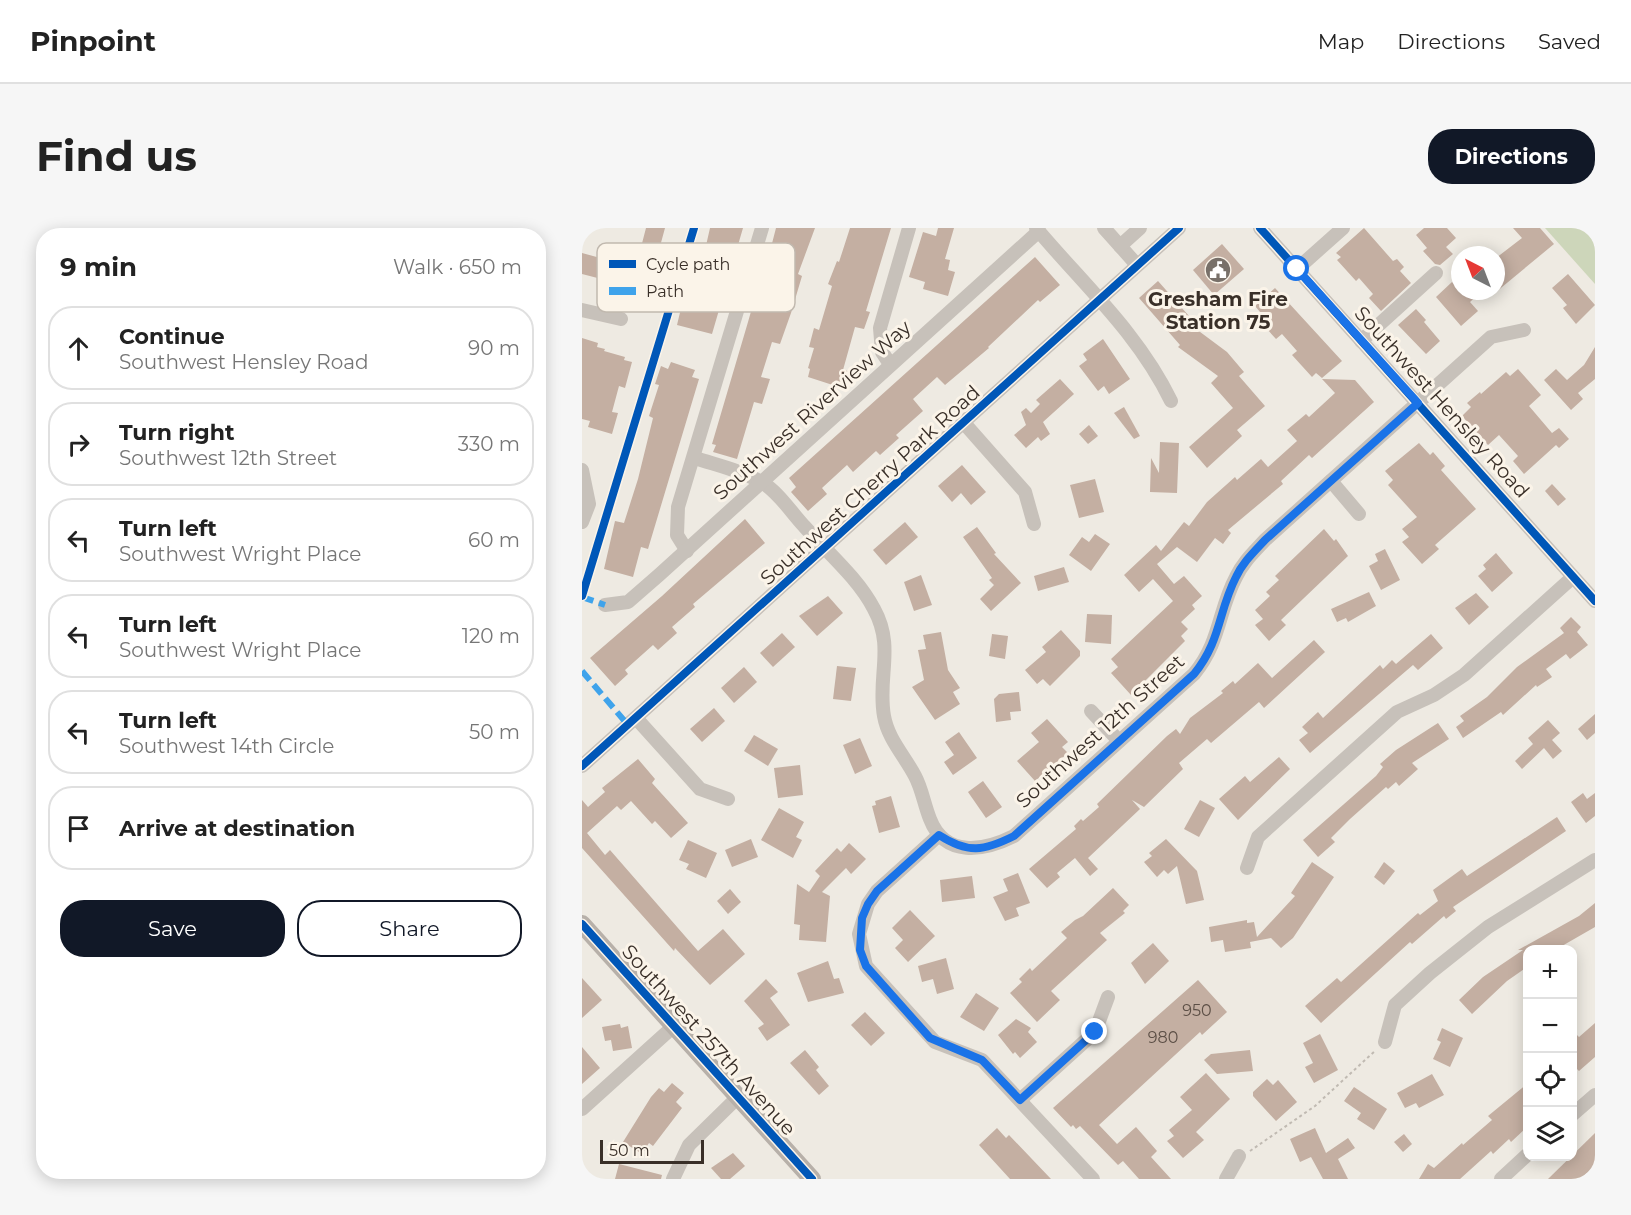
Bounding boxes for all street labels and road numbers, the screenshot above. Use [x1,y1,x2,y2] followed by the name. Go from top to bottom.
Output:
[1350,301,1534,503] street label: Southwest Hensley Road
[708,315,916,505] street label: Southwest Riverview Way
[755,380,985,590] street label: Southwest Cherry Park Road
[1011,649,1189,813] street label: Southwest 12th Street
[617,940,801,1140] street label: Southwest 257th Avenue

